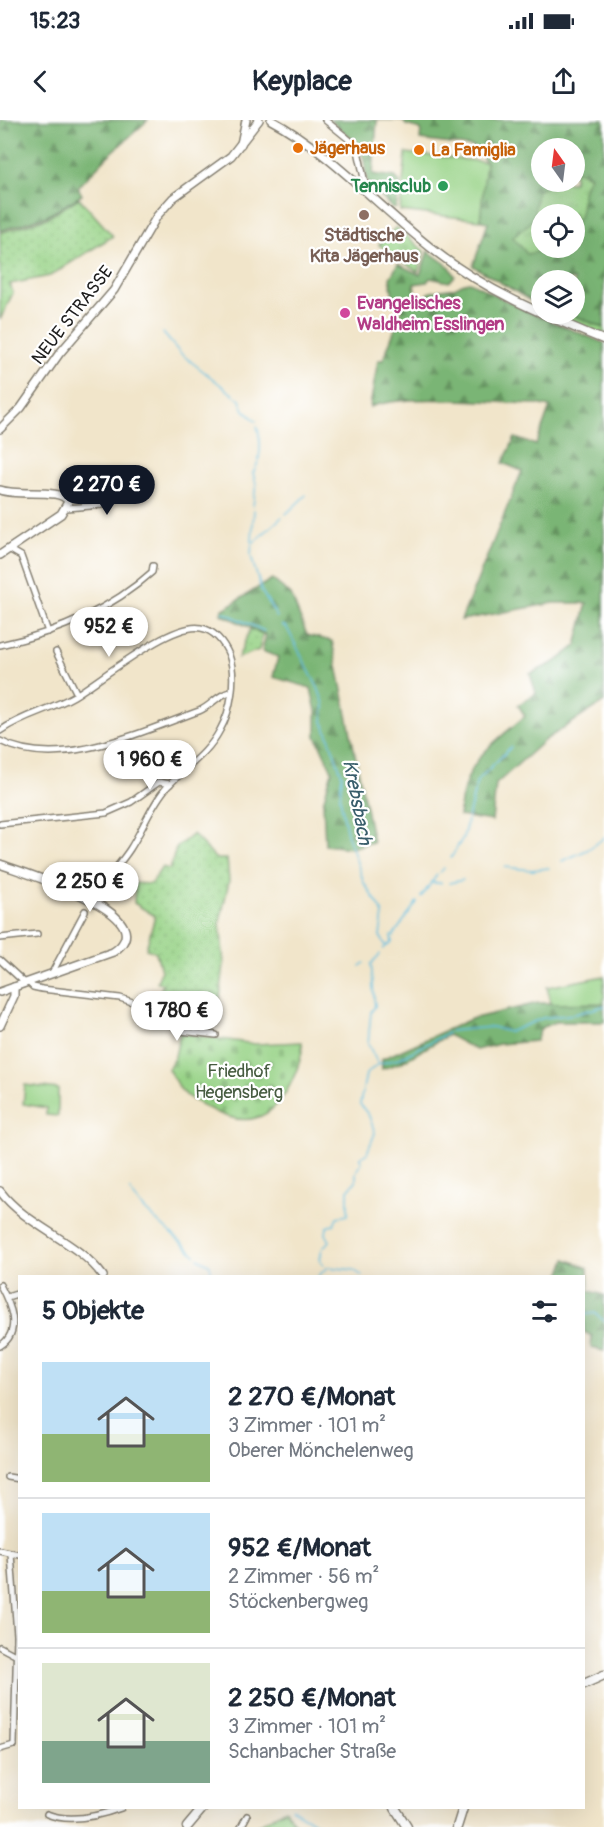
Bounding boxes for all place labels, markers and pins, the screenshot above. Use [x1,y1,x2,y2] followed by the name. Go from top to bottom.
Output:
[310,137,386,160] place label: Jägerhaus
[431,139,516,162] place label: La Famiglia
[291,141,305,155] marker: Jägerhaus
[412,143,426,157] marker: La Famiglia
[350,175,431,198] place label: Tennisclub
[436,179,450,193] marker: Tennisclub
[357,208,371,222] marker: Städtische Kita Jägerhaus
[310,224,419,268] place label: Städtische Kita Jägerhaus
[357,292,505,336] place label: Evangelisches Waldheim Esslingen
[338,306,352,320] marker: Evangelisches Waldheim Esslingen
[52,465,162,516] pin: 2 270 €
[67,607,151,658] pin: 952 €
[95,740,205,791] pin: 1 960 €
[35,862,145,913] pin: 2 250 €
[122,991,232,1042] pin: 1 780 €

